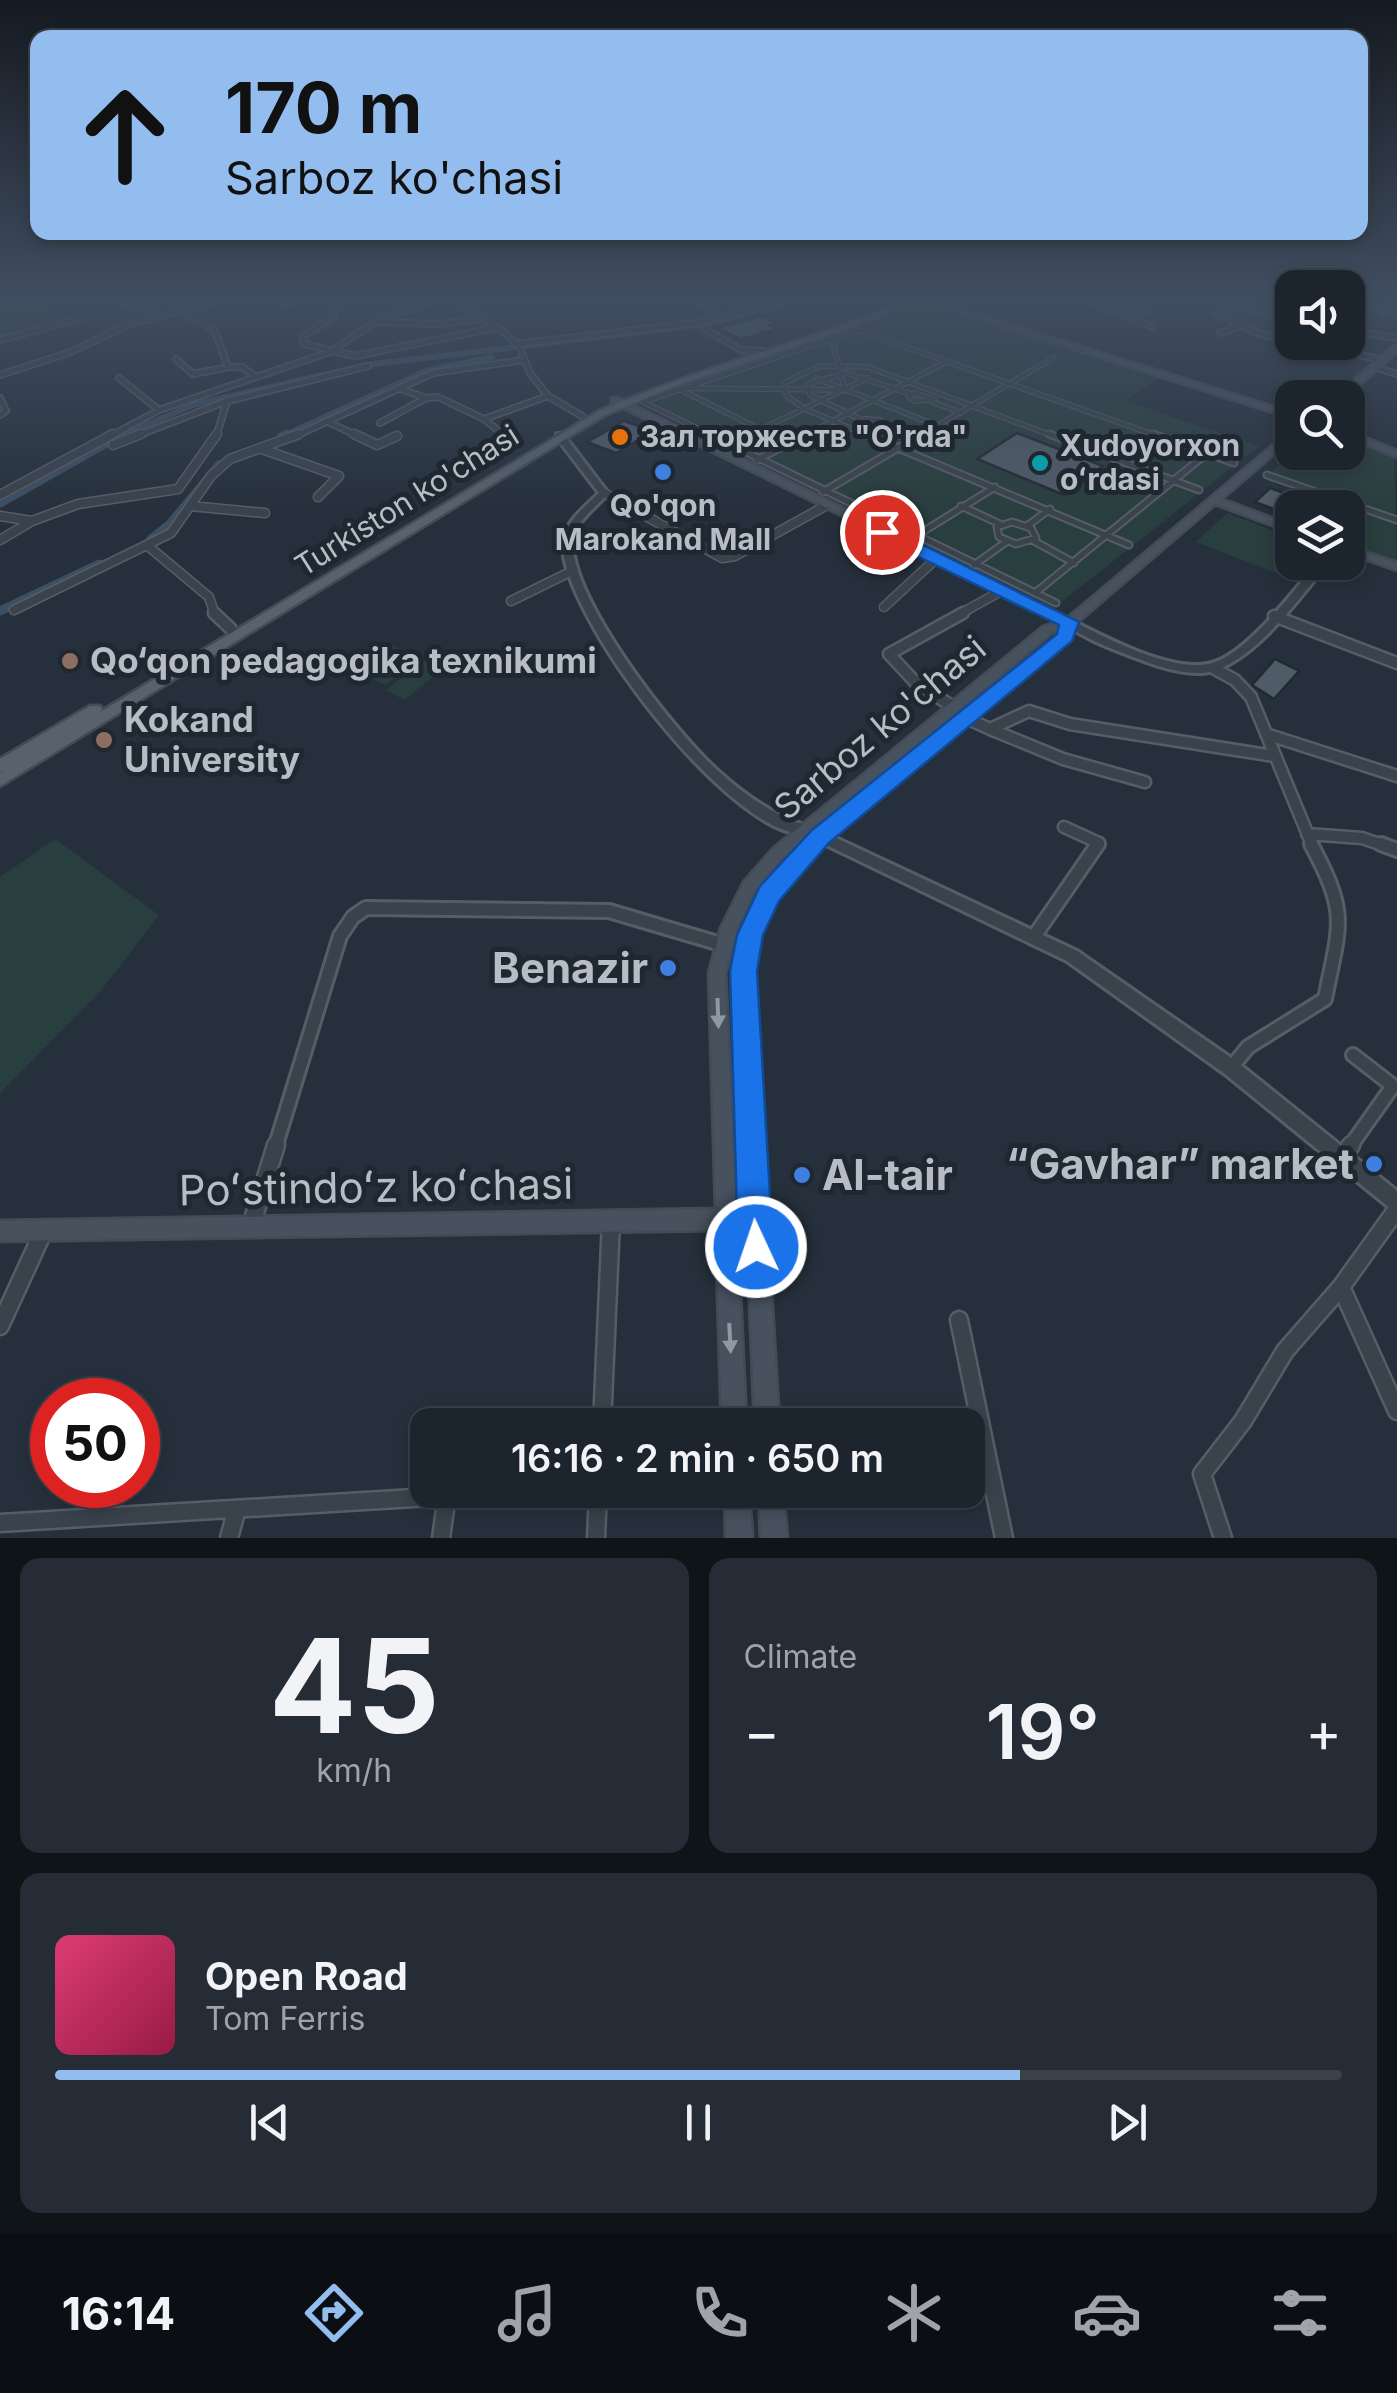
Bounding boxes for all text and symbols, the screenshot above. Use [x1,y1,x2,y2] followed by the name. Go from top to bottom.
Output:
[225,65,422,150] text: 170 m
[60,70,190,200] icon: ahead
[225,150,563,205] text: Sarboz ko'chasi
[1275,270,1365,580] map controls
[1275,270,1365,360] button: sound
[1275,380,1365,470] button: search
[288,417,525,583] street label: Turkiston ko'chasi
[640,418,968,454] place label: Зал торжеств "O'rda"
[609,426,631,448] marker: Зал торжеств "O'rda"
[1060,427,1240,497] place label: Xudoyorxon oʻrdasi
[1029,452,1051,474] marker: Xudoyorxon oʻrdasi
[652,461,674,483] marker: Qo'qon Marokand Mall
[555,487,771,557] place label: Qo'qon Marokand Mall
[840,490,925,575] pin
[1275,490,1365,580] button: layers
[855,505,910,560] icon: arrive
[765,627,994,828] street label: Sarboz ko'chasi
[90,639,597,681] place label: Qo‘qon pedagogika texnikumi
[59,650,81,672] marker: Qo‘qon pedagogika texnikumi
[124,698,300,780] place label: Kokand University
[93,729,115,751] marker: Kokand University
[492,942,648,993] place label: Benazir
[657,957,679,979] marker: Benazir
[711,998,727,1030] one-way arrow
[1006,1138,1354,1189] place label: “Gavhar” market
[822,1149,953,1200] place label: Al-tair
[1363,1153,1385,1175] marker: “Gavhar” market
[178,1158,574,1215] street label: Poʻstindoʻz koʻchasi
[791,1164,813,1186] marker: Al-tair
[704,1195,808,1299] position arrow
[722,1322,738,1354] one-way arrow
[30,1378,160,1508] speed limit sign: 50
[511,1435,884,1481] text: 16:16 · 2 min · 650 m
[269,1607,440,1764] text: 45
[744,1637,857,1676] text: Climate
[986,1686,1100,1777] text: 19°
[744,1699,780,1765] text: −
[1306,1699,1342,1765] text: +
[316,1751,392,1790] text: km/h
[205,1953,408,1999] text: Open Road
[205,1999,365,2038] text: Tom Ferris
[242,2095,297,2150] icon: previous
[671,2095,726,2150] icon: pause
[1100,2095,1155,2150] icon: next
[299,2278,369,2348] icon: directions
[492,2278,562,2348] icon: music
[685,2278,755,2348] icon: phone
[879,2278,949,2348] icon: climate
[1072,2278,1142,2348] icon: car
[1265,2278,1335,2348] icon: filters
[62,2286,175,2341] text: 16:14

